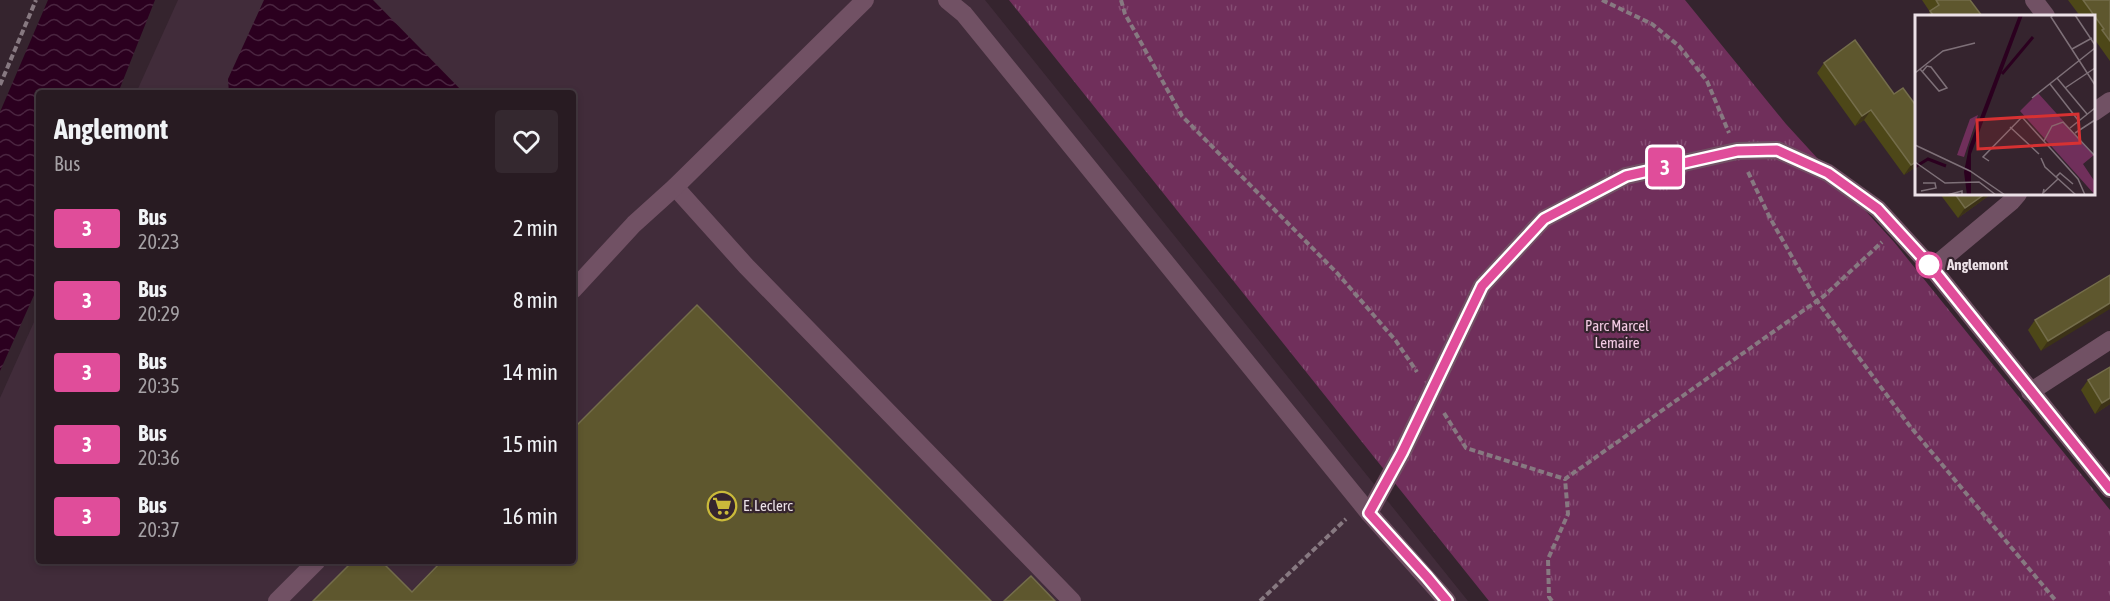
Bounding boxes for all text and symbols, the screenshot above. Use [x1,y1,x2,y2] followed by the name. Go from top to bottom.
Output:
[1915,15,2095,195] inset map
[495,110,558,173] button: heart
[54,113,168,145] text: Anglemont
[1646,148,1684,186] line badge: 3
[54,152,80,175] text: Bus
[1660,155,1670,179] text: 3
[138,204,167,230] text: Bus
[513,215,558,241] text: 2 min
[82,216,92,240] text: 3
[138,230,180,253] text: 20:23
[1916,252,1942,278] marker: Anglemont
[1946,256,2009,273] place label: Anglemont
[138,276,167,302] text: Bus
[513,287,558,313] text: 8 min
[82,288,92,312] text: 3
[138,302,180,325] text: 20:29
[1585,317,1649,351] park label: Parc Marcel Lemaire
[138,348,167,374] text: Bus
[503,359,558,385] text: 14 min
[82,360,92,384] text: 3
[138,374,180,397] text: 20:35
[138,420,167,446] text: Bus
[503,431,558,457] text: 15 min
[82,432,92,456] text: 3
[138,446,180,469] text: 20:36
[706,490,738,522] supermarket icon: E. Leclerc
[138,492,167,518] text: Bus
[743,497,793,514] place label: E. Leclerc
[503,503,558,529] text: 16 min
[82,504,92,528] text: 3
[138,518,180,541] text: 20:37

